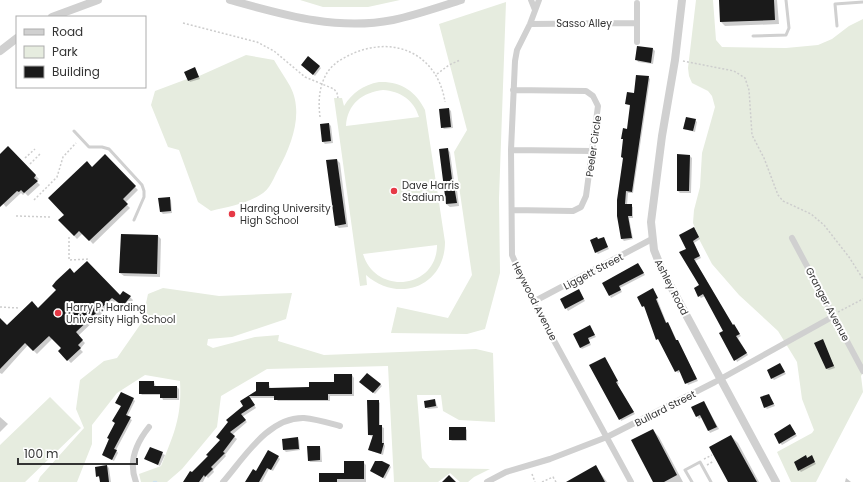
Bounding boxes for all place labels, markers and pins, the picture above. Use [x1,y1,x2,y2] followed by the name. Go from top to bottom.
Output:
[402,178,459,205] place label: Dave Harris Stadium
[389,186,399,196] marker: Dave Harris Stadium
[240,201,331,228] place label: Harding University High School
[227,209,237,219] marker: Harding University High School
[66,300,176,327] place label: Harry P. Harding University High School
[53,308,63,318] marker: Harry P. Harding University High School

